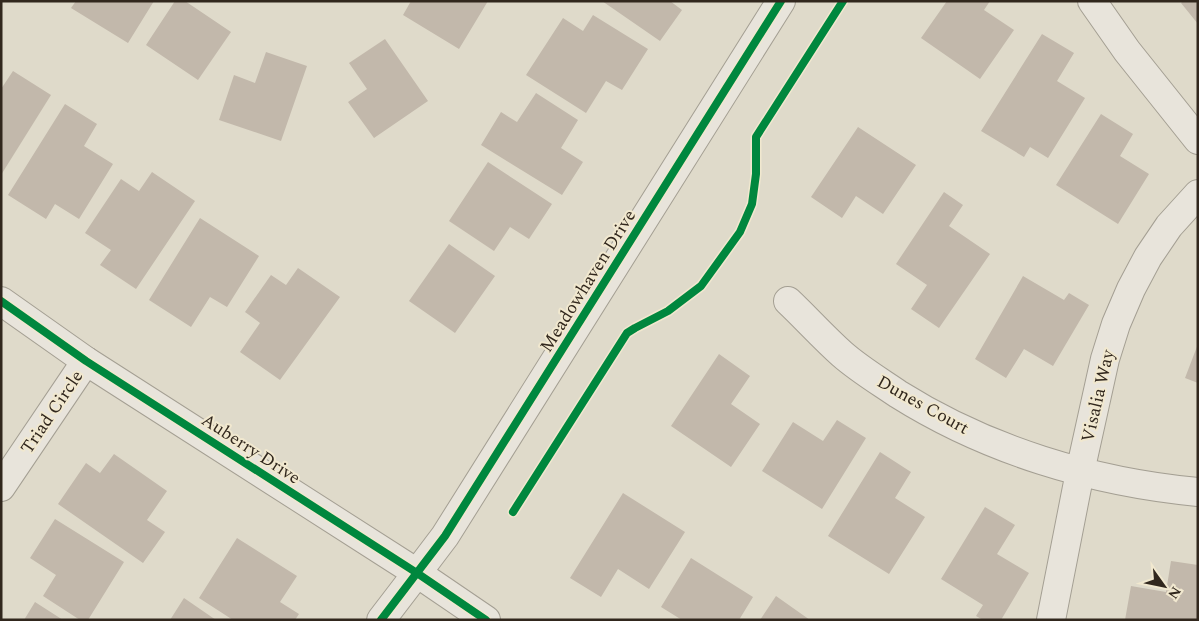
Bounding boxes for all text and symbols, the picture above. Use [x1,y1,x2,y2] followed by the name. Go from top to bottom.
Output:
[533,204,643,358] street label: Meadowhaven Drive
[1074,346,1122,445] street label: Visalia Way
[14,365,90,459] street label: Triad Circle
[872,368,974,442] street label: Dunes Court
[196,407,306,491] street label: Auberry Drive
[1139,561,1189,611] north arrow
[1163,582,1186,603] text: N

